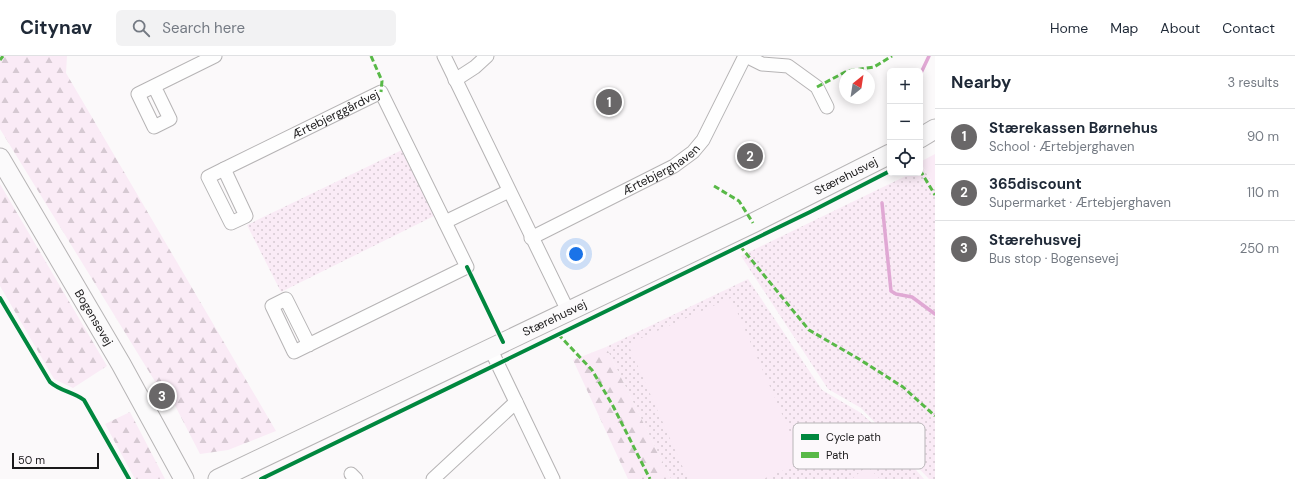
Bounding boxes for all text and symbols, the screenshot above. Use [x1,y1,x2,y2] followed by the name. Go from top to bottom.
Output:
[116,10,396,46] search box
[20,15,92,40] text: Citynav
[130,17,152,39] icon: search
[162,18,245,38] text: Search here
[1050,19,1088,37] text: Home
[1110,19,1138,37] text: Map
[1160,19,1200,37] text: About
[1222,19,1275,37] text: Contact
[839,68,875,104] north arrow
[887,68,923,176] map controls
[887,68,923,104] button: +
[951,71,1011,93] text: Nearby
[1227,74,1279,91] text: 3 results
[289,86,382,143] street label: Ærtebjerggårdvej
[596,87,622,117] pin: 1
[887,104,923,140] button: −
[989,118,1158,138] text: Stærekassen Børnehus
[962,128,966,145] text: 1
[1247,128,1279,145] text: 90 m
[989,138,1134,155] text: School · Ærtebjerghaven
[887,140,923,176] button: locate
[619,141,704,199] street label: Ærtebjerghaven
[737,141,763,171] pin: 2
[811,154,880,199] street label: Stærehusvej
[989,174,1082,194] text: 365discount
[960,184,968,201] text: 2
[1247,184,1279,201] text: 110 m
[989,194,1171,211] text: Supermarket · Ærtebjerghaven
[989,230,1081,250] text: Stærehusvej
[960,240,968,257] text: 3
[1240,240,1279,257] text: 250 m
[566,244,586,264] your location
[989,250,1119,267] text: Bus stop · Bogensevej
[71,286,117,349] street label: Bogensevej
[520,296,589,340] street label: Stærehusvej
[149,381,175,411] pin: 3
[793,423,925,469] legend
[826,430,881,444] text: Cycle path
[826,448,849,462] text: Path
[12,451,99,470] scale bar
[18,453,45,467] text: 50 m

